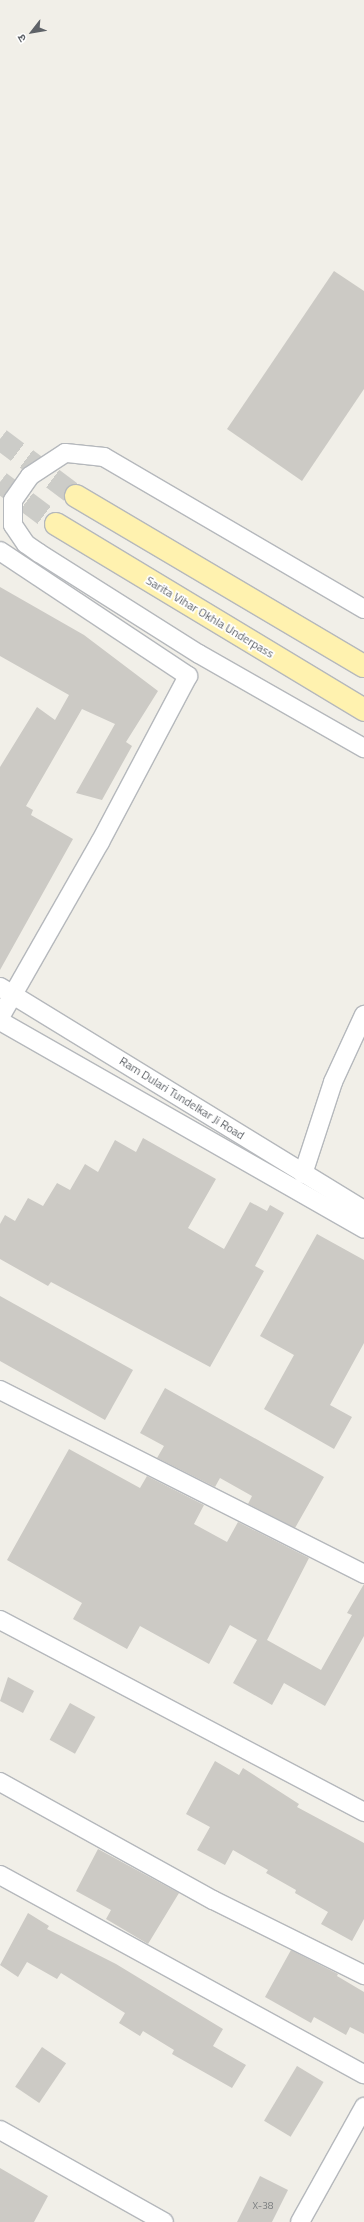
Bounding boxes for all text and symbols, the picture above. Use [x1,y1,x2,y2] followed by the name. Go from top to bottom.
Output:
[12,12,52,52] north arrow
[13,31,30,45] text: उ
[143,573,277,661] street label: Sarita Vihar Okhla Underpass
[117,1054,247,1142] street label: Ram Dulari Tundelkar Ji Road
[253,2200,273,2212] house number: X-38

